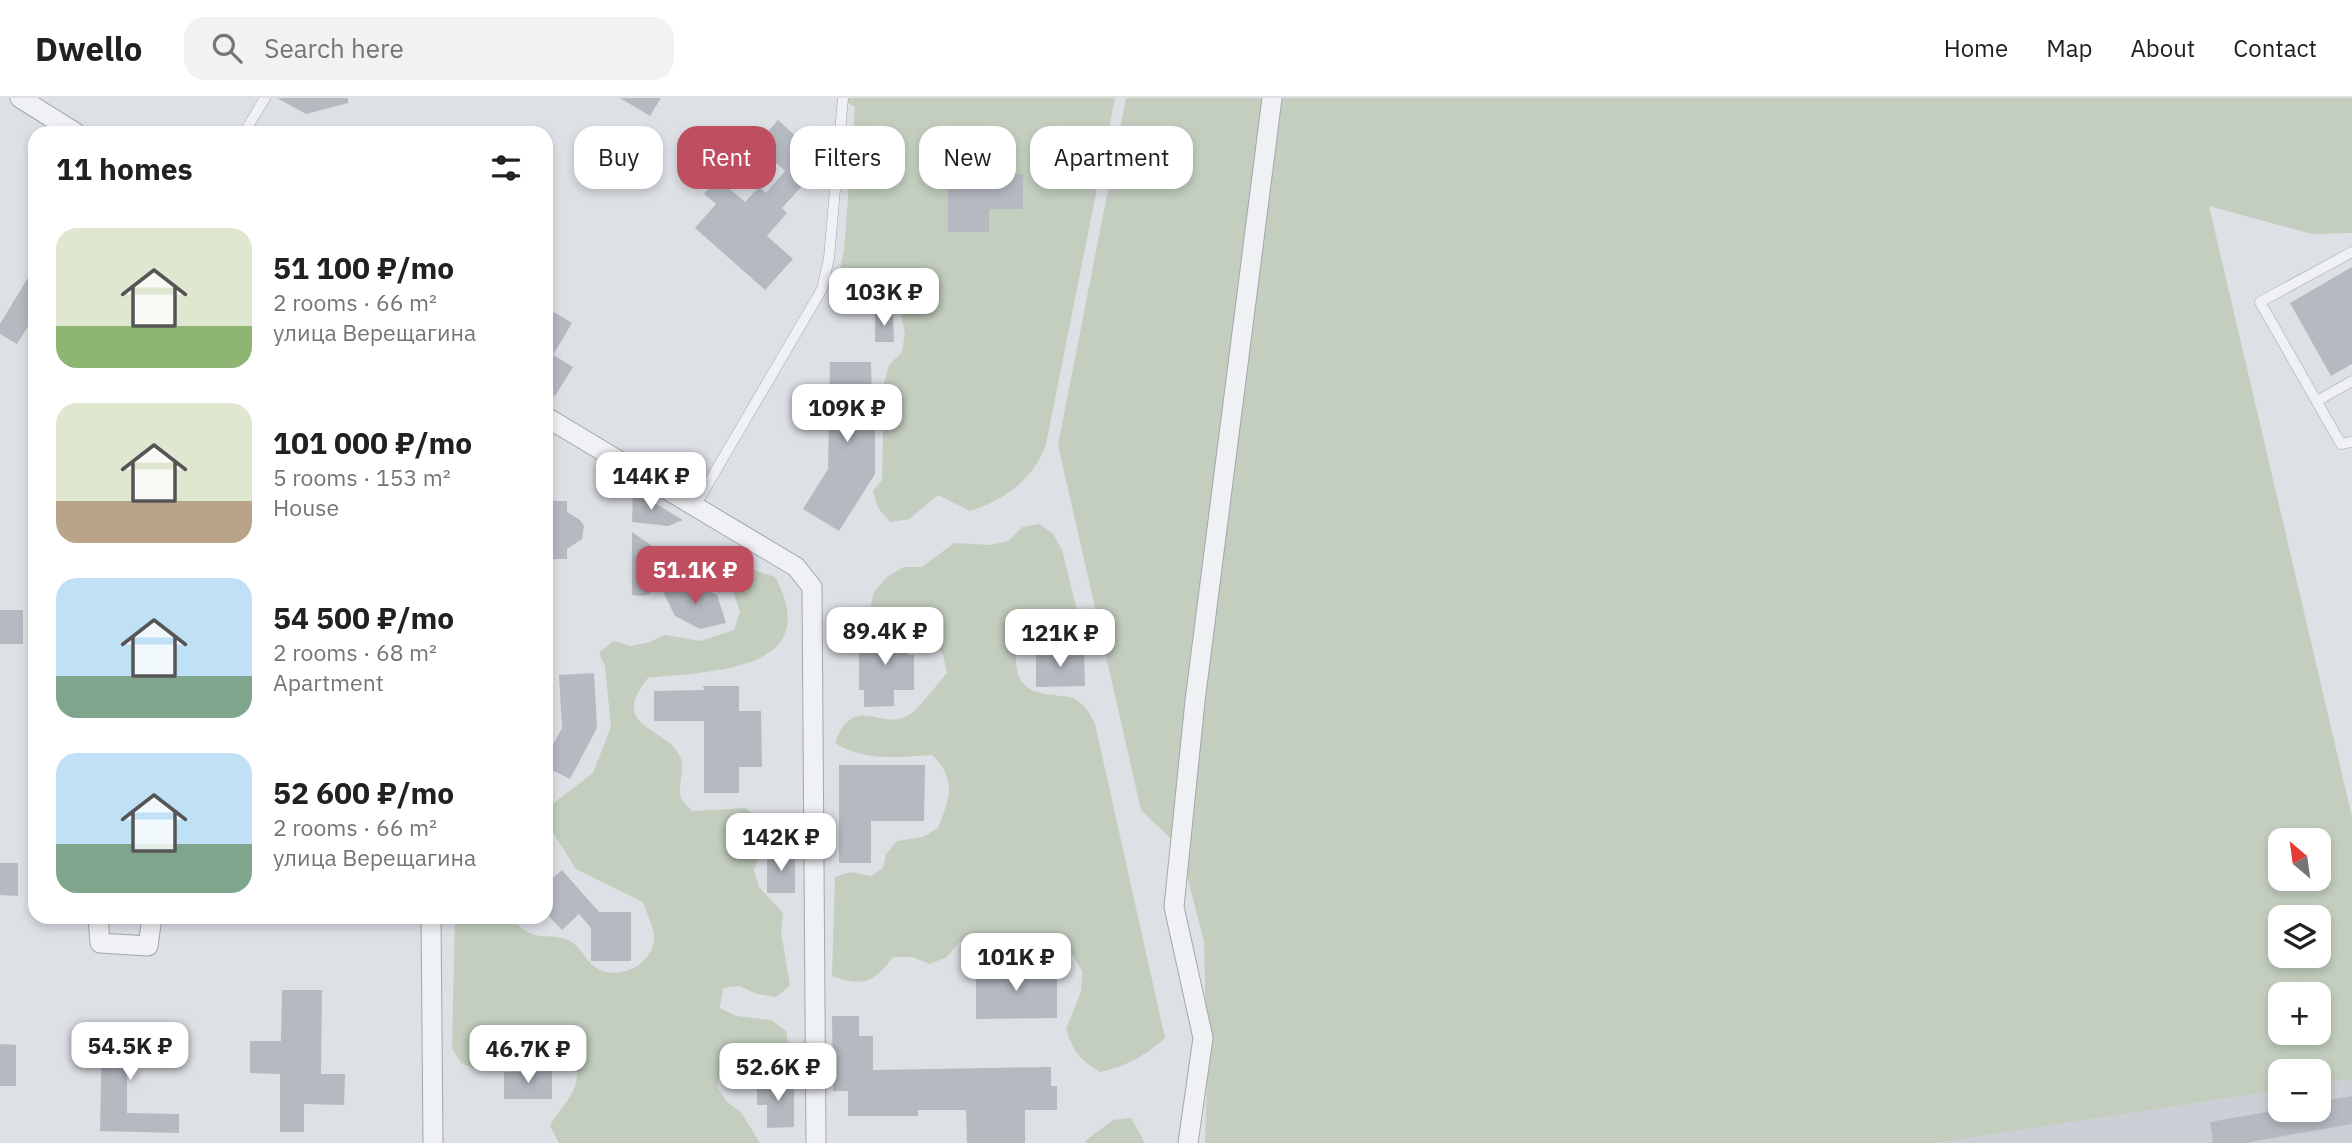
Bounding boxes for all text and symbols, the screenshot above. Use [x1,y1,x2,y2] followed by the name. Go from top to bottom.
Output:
[184,17,674,80] search box
[35,27,142,70] text: Dwello
[208,29,246,67] icon: search
[264,31,404,65] text: Search here
[1944,32,2008,64] text: Home
[2046,32,2092,64] text: Map
[2130,32,2195,64] text: About
[2233,32,2317,64] text: Contact
[574,126,663,189] chip: Buy
[677,126,776,189] chip: Rent
[790,126,905,189] chip: Filters
[919,126,1016,189] chip: New
[1030,126,1193,189] chip: Apartment
[56,149,193,188] text: 11 homes
[487,149,525,187] icon: filters
[273,248,454,287] text: 51 100 ₽/mo
[112,256,196,340] icon: home
[827,268,941,328] pin: 103K ₽
[845,276,923,306] text: 103K ₽
[273,287,437,317] text: 2 rooms · 66 m²
[273,317,476,347] text: улица Верещагина
[790,384,904,444] pin: 109K ₽
[808,392,886,422] text: 109K ₽
[273,423,472,462] text: 101 000 ₽/mo
[112,431,196,515] icon: home
[594,452,708,512] pin: 144K ₽
[612,460,690,490] text: 144K ₽
[273,462,451,492] text: 5 rooms · 153 m²
[273,492,339,522] text: House
[630,546,760,606] pin: 51.1K ₽
[652,554,738,584] text: 51.1K ₽
[273,598,454,637] text: 54 500 ₽/mo
[112,606,196,690] icon: home
[820,608,950,667] pin: 89.4K ₽
[1003,610,1117,669] pin: 121K ₽
[842,615,928,645] text: 89.4K ₽
[1021,617,1099,647] text: 121K ₽
[273,637,437,667] text: 2 rooms · 68 m²
[273,667,384,697] text: Apartment
[273,773,454,812] text: 52 600 ₽/mo
[112,781,196,865] icon: home
[273,812,437,842] text: 2 rooms · 66 m²
[724,814,838,873] pin: 142K ₽
[742,821,820,851] text: 142K ₽
[2268,828,2331,891] north arrow
[2268,828,2331,1122] map controls
[273,842,476,872] text: улица Верещагина
[2268,905,2331,968] button: layers
[959,934,1073,993] pin: 101K ₽
[977,941,1055,971] text: 101K ₽
[2268,982,2331,1045] button: +
[65,1023,195,1082] pin: 54.5K ₽
[463,1026,593,1085] pin: 46.7K ₽
[87,1030,173,1060] text: 54.5K ₽
[485,1033,571,1063] text: 46.7K ₽
[713,1044,843,1103] pin: 52.6K ₽
[735,1051,821,1081] text: 52.6K ₽
[2268,1059,2331,1122] button: −

